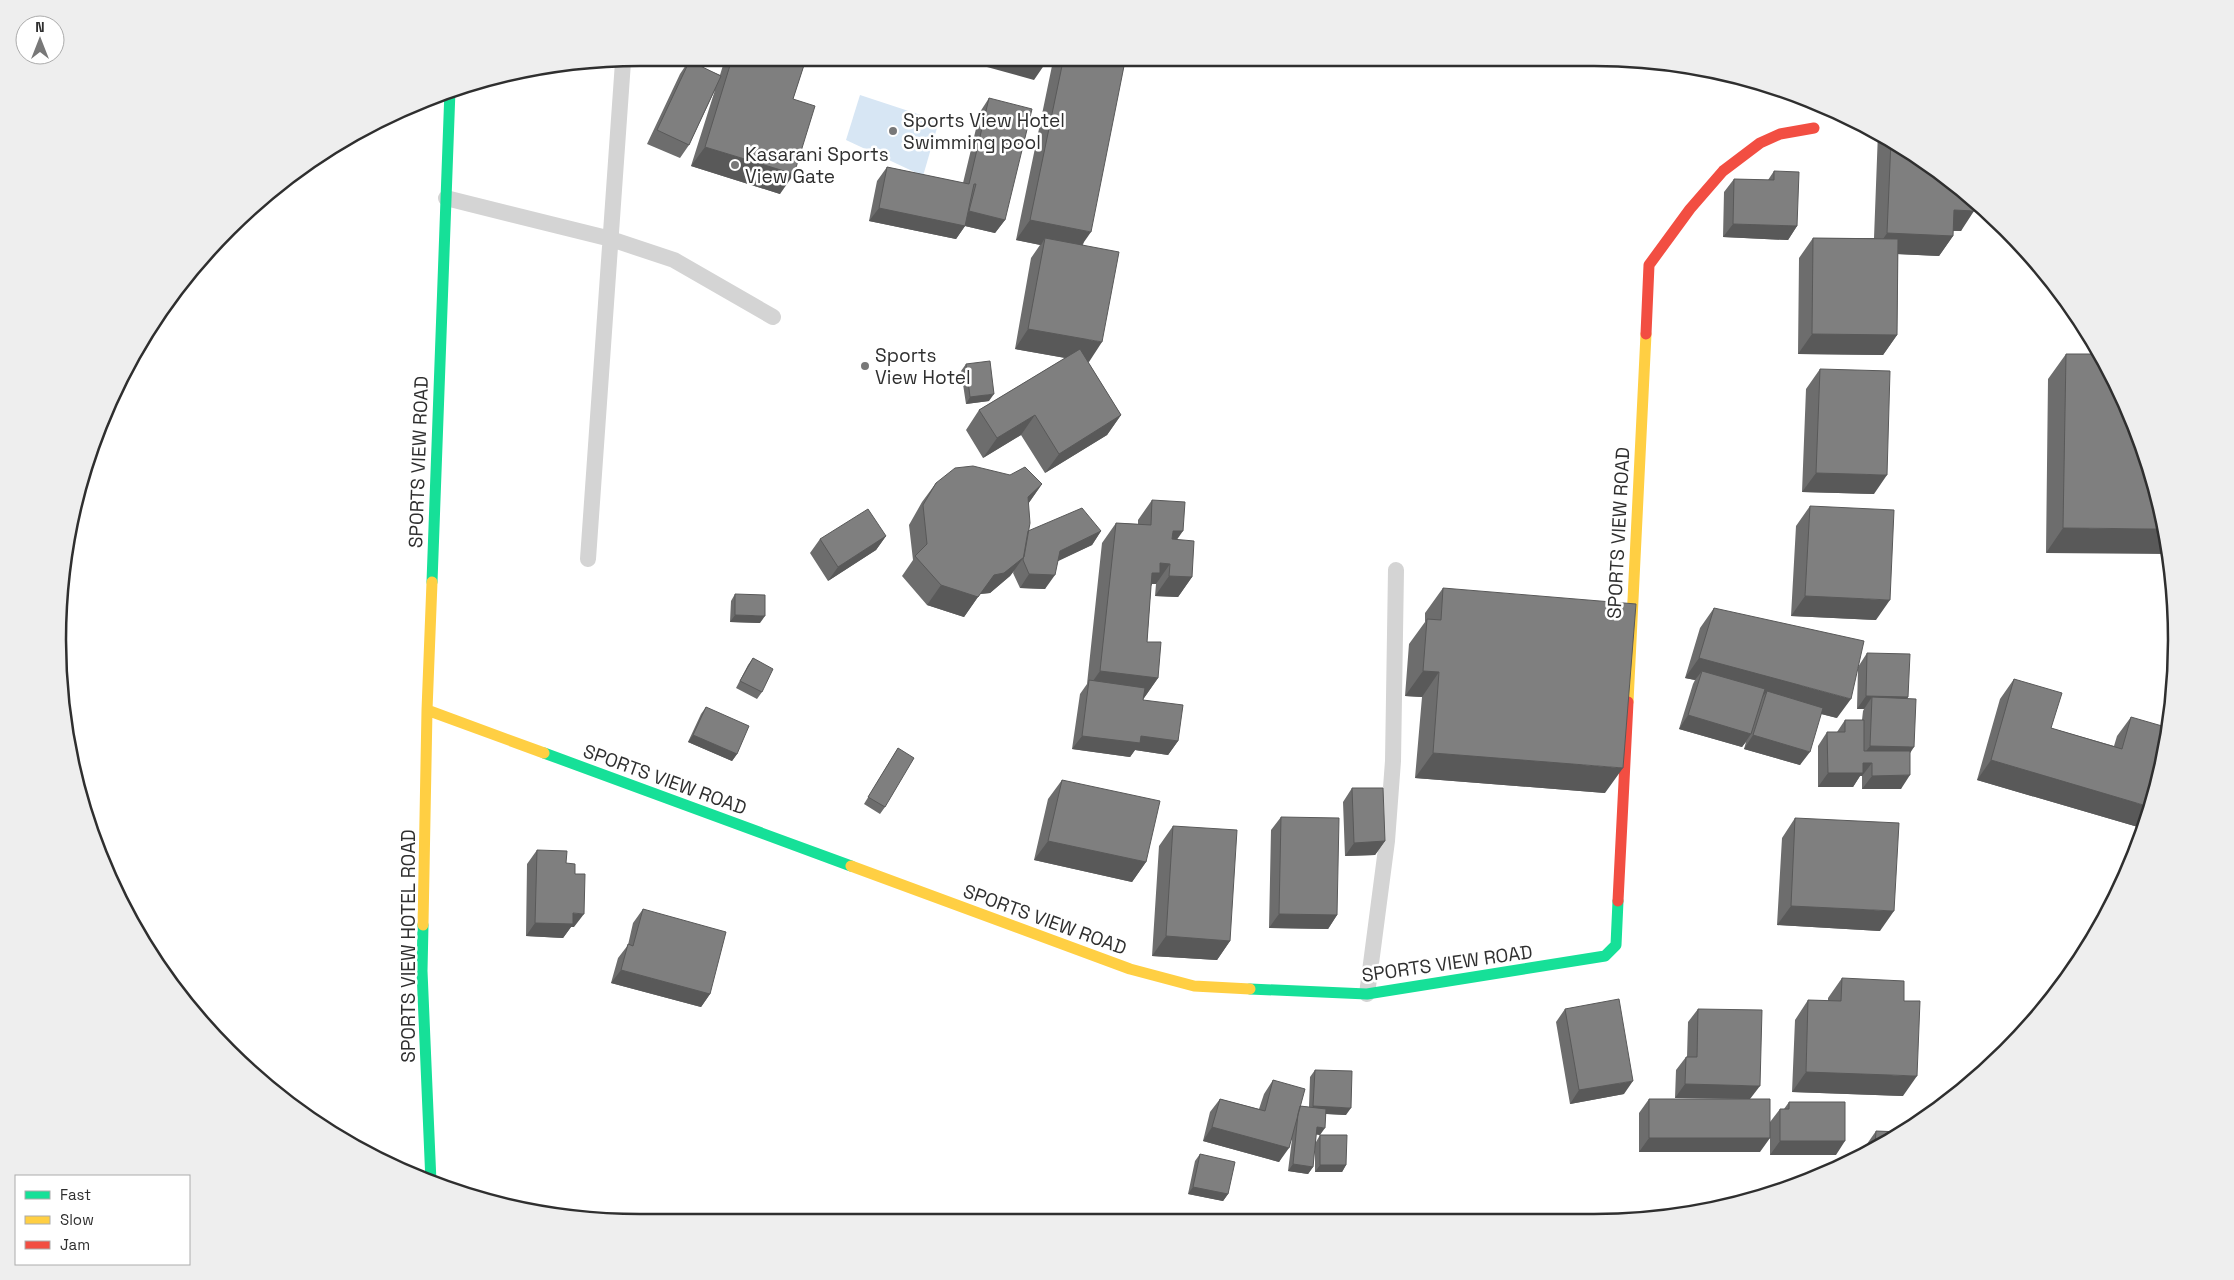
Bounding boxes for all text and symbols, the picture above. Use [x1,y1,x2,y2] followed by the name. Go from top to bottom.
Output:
[15,15,65,65] north arrow
[35,18,45,36] text: N
[903,108,1065,155] place label: Sports View Hotel Swimming pool
[887,125,899,137] marker: Sports View Hotel Swimming pool
[745,142,889,189] place label: Kasarani Sports View Gate
[729,159,741,171] marker: Kasarani Sports View Gate
[875,343,971,390] place label: Sports View Hotel
[859,360,871,372] marker: Sports View Hotel
[403,376,434,549] street label: SPORTS VIEW ROAD
[1602,446,1635,620] street label: SPORTS VIEW ROAD
[580,738,750,821] street label: SPORTS VIEW ROAD
[396,829,421,1063] street label: SPORTS VIEW HOTEL ROAD
[960,878,1130,961] street label: SPORTS VIEW ROAD
[1360,939,1534,988] street label: SPORTS VIEW ROAD
[15,1175,190,1265] legend
[60,1185,91,1204] text: Fast
[60,1210,94,1229] text: Slow
[60,1235,90,1254] text: Jam

